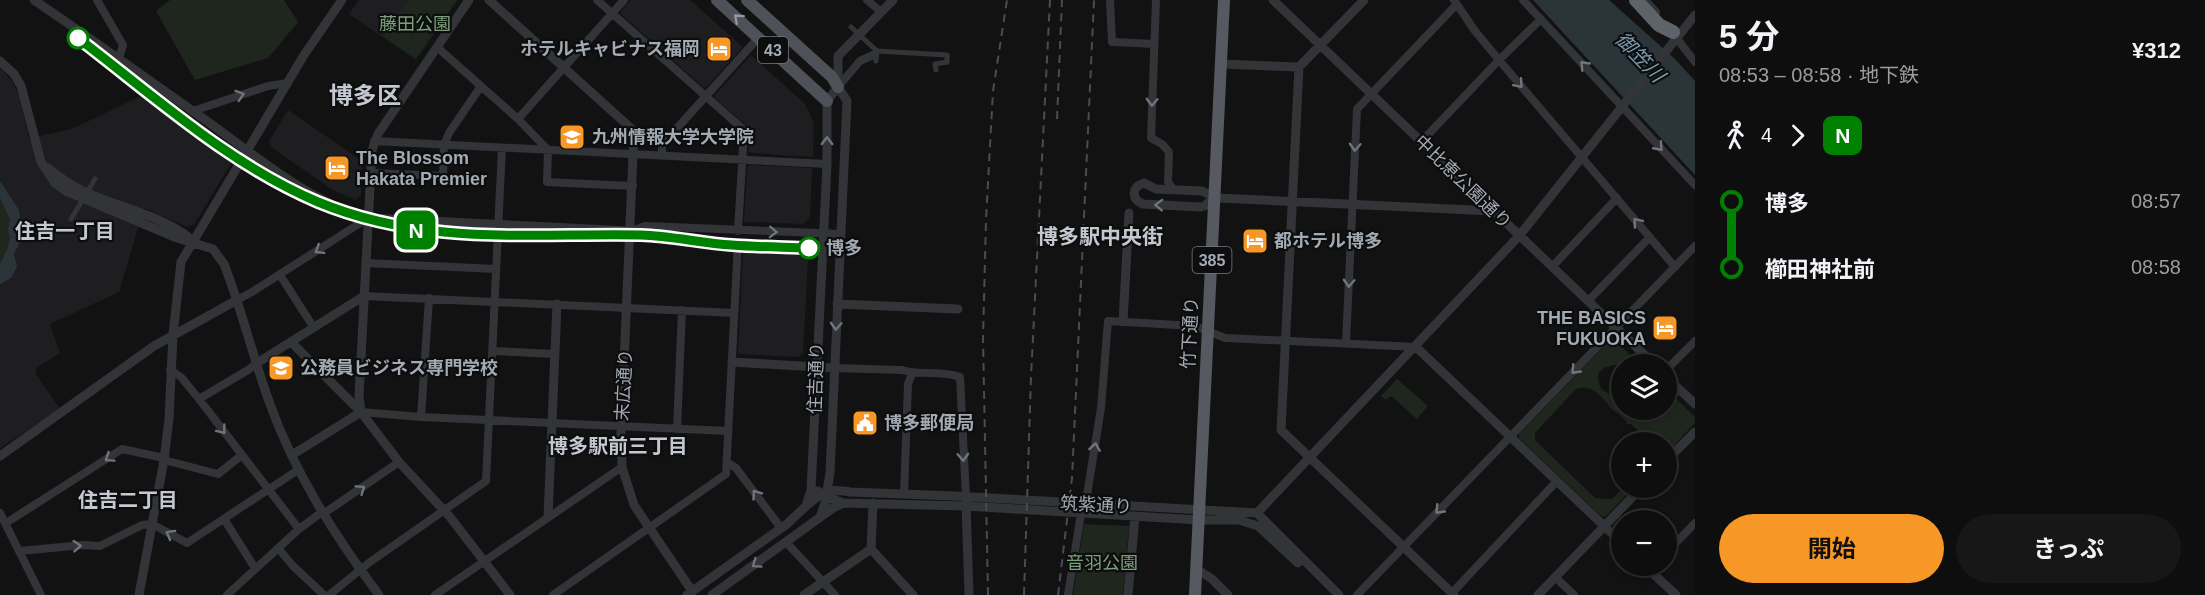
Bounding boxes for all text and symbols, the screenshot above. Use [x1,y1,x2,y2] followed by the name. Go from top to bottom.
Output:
[379,14,451,34] park label: 藤田公園
[734,14,745,25] one-way arrow
[1719,18,1780,55] text: 5 分
[67,27,89,49] unlabelled marker
[1611,28,1670,88] water label: 御笠川
[704,34,734,64] hotel icon: ホテルキャビナス福岡
[758,37,788,63] road number: 43
[2132,38,2181,63] text: ¥312
[520,39,700,59] place label: ホテルキャビナス福岡
[1580,61,1591,71] one-way arrow
[1719,64,1919,86] text: 08:53 – 08:58 · 地下鉄
[1512,77,1523,88] one-way arrow
[329,82,401,109] district label: 博多区
[234,90,245,103] one-way arrow
[1145,98,1158,107] one-way arrow
[1719,119,1752,152] icon: walk
[1781,119,1814,152] icon: forward
[557,122,587,152] school or university icon: 九州情報大学大学院
[1761,124,1772,146] text: 4
[1835,124,1850,147] text: N
[592,127,754,147] place label: 九州情報大学大学院
[1411,131,1515,233] street label: 中比恵公園通り
[821,136,833,145] one-way arrow
[1651,140,1662,151] one-way arrow
[1349,142,1362,151] one-way arrow
[356,148,487,189] place label: The Blossom Hakata Premier
[322,153,352,183] hotel icon: The Blossom Hakata Premier
[2131,190,2181,212] text: 08:57
[1765,191,1809,216] text: 博多
[1155,199,1164,212] one-way arrow
[396,210,436,250] line badge: N
[1633,218,1644,229] one-way arrow
[408,219,424,242] text: N
[15,220,115,242] district label: 住吉一丁目
[1037,225,1163,248] district label: 博多駅中央街
[768,226,777,239] one-way arrow
[1240,226,1270,256] hotel icon: 都ホテル博多
[1274,231,1382,251] place label: 都ホテル博多
[798,237,820,259] marker: 博多
[826,238,862,258] place label: 博多
[315,243,325,255] one-way arrow
[1192,247,1232,273] road number: 385
[2131,256,2181,278] text: 08:58
[1765,257,1875,282] text: 櫛田神社前
[1342,279,1355,288] one-way arrow
[1178,297,1202,369] street label: 竹下通り
[1537,308,1646,349] place label: THE BASICS FUKUOKA
[1650,313,1680,343] hotel icon: THE BASICS FUKUOKA
[829,322,842,331] one-way arrow
[805,342,827,414] street label: 住吉通り
[612,349,636,421] street label: 末広通り
[266,353,296,383] school or university icon: 公務員ビジネス専門学校
[1611,354,1677,576] map controls
[1611,354,1677,420] button: layers
[300,358,498,378] place label: 公務員ビジネス専門学校
[1571,362,1582,373] one-way arrow
[850,408,880,438] public building icon: 博多郵便局
[884,413,974,433] place label: 博多郵便局
[215,423,226,434] one-way arrow
[1611,432,1677,498] button: +
[548,435,688,457] district label: 博多駅前三丁目
[1088,442,1100,452] one-way arrow
[105,451,116,462] one-way arrow
[957,452,970,461] one-way arrow
[355,485,366,496] one-way arrow
[78,489,178,511] district label: 住吉二丁目
[752,490,763,501] one-way arrow
[1060,493,1132,517] street label: 筑紫通り
[1436,503,1447,514] one-way arrow
[1611,510,1677,576] button: −
[1719,514,1944,583] button: 開始
[1956,514,2181,583] button: きっぷ
[166,530,176,541] one-way arrow
[73,540,82,553] one-way arrow
[1066,553,1138,573] park label: 音羽公園
[752,556,763,567] one-way arrow

